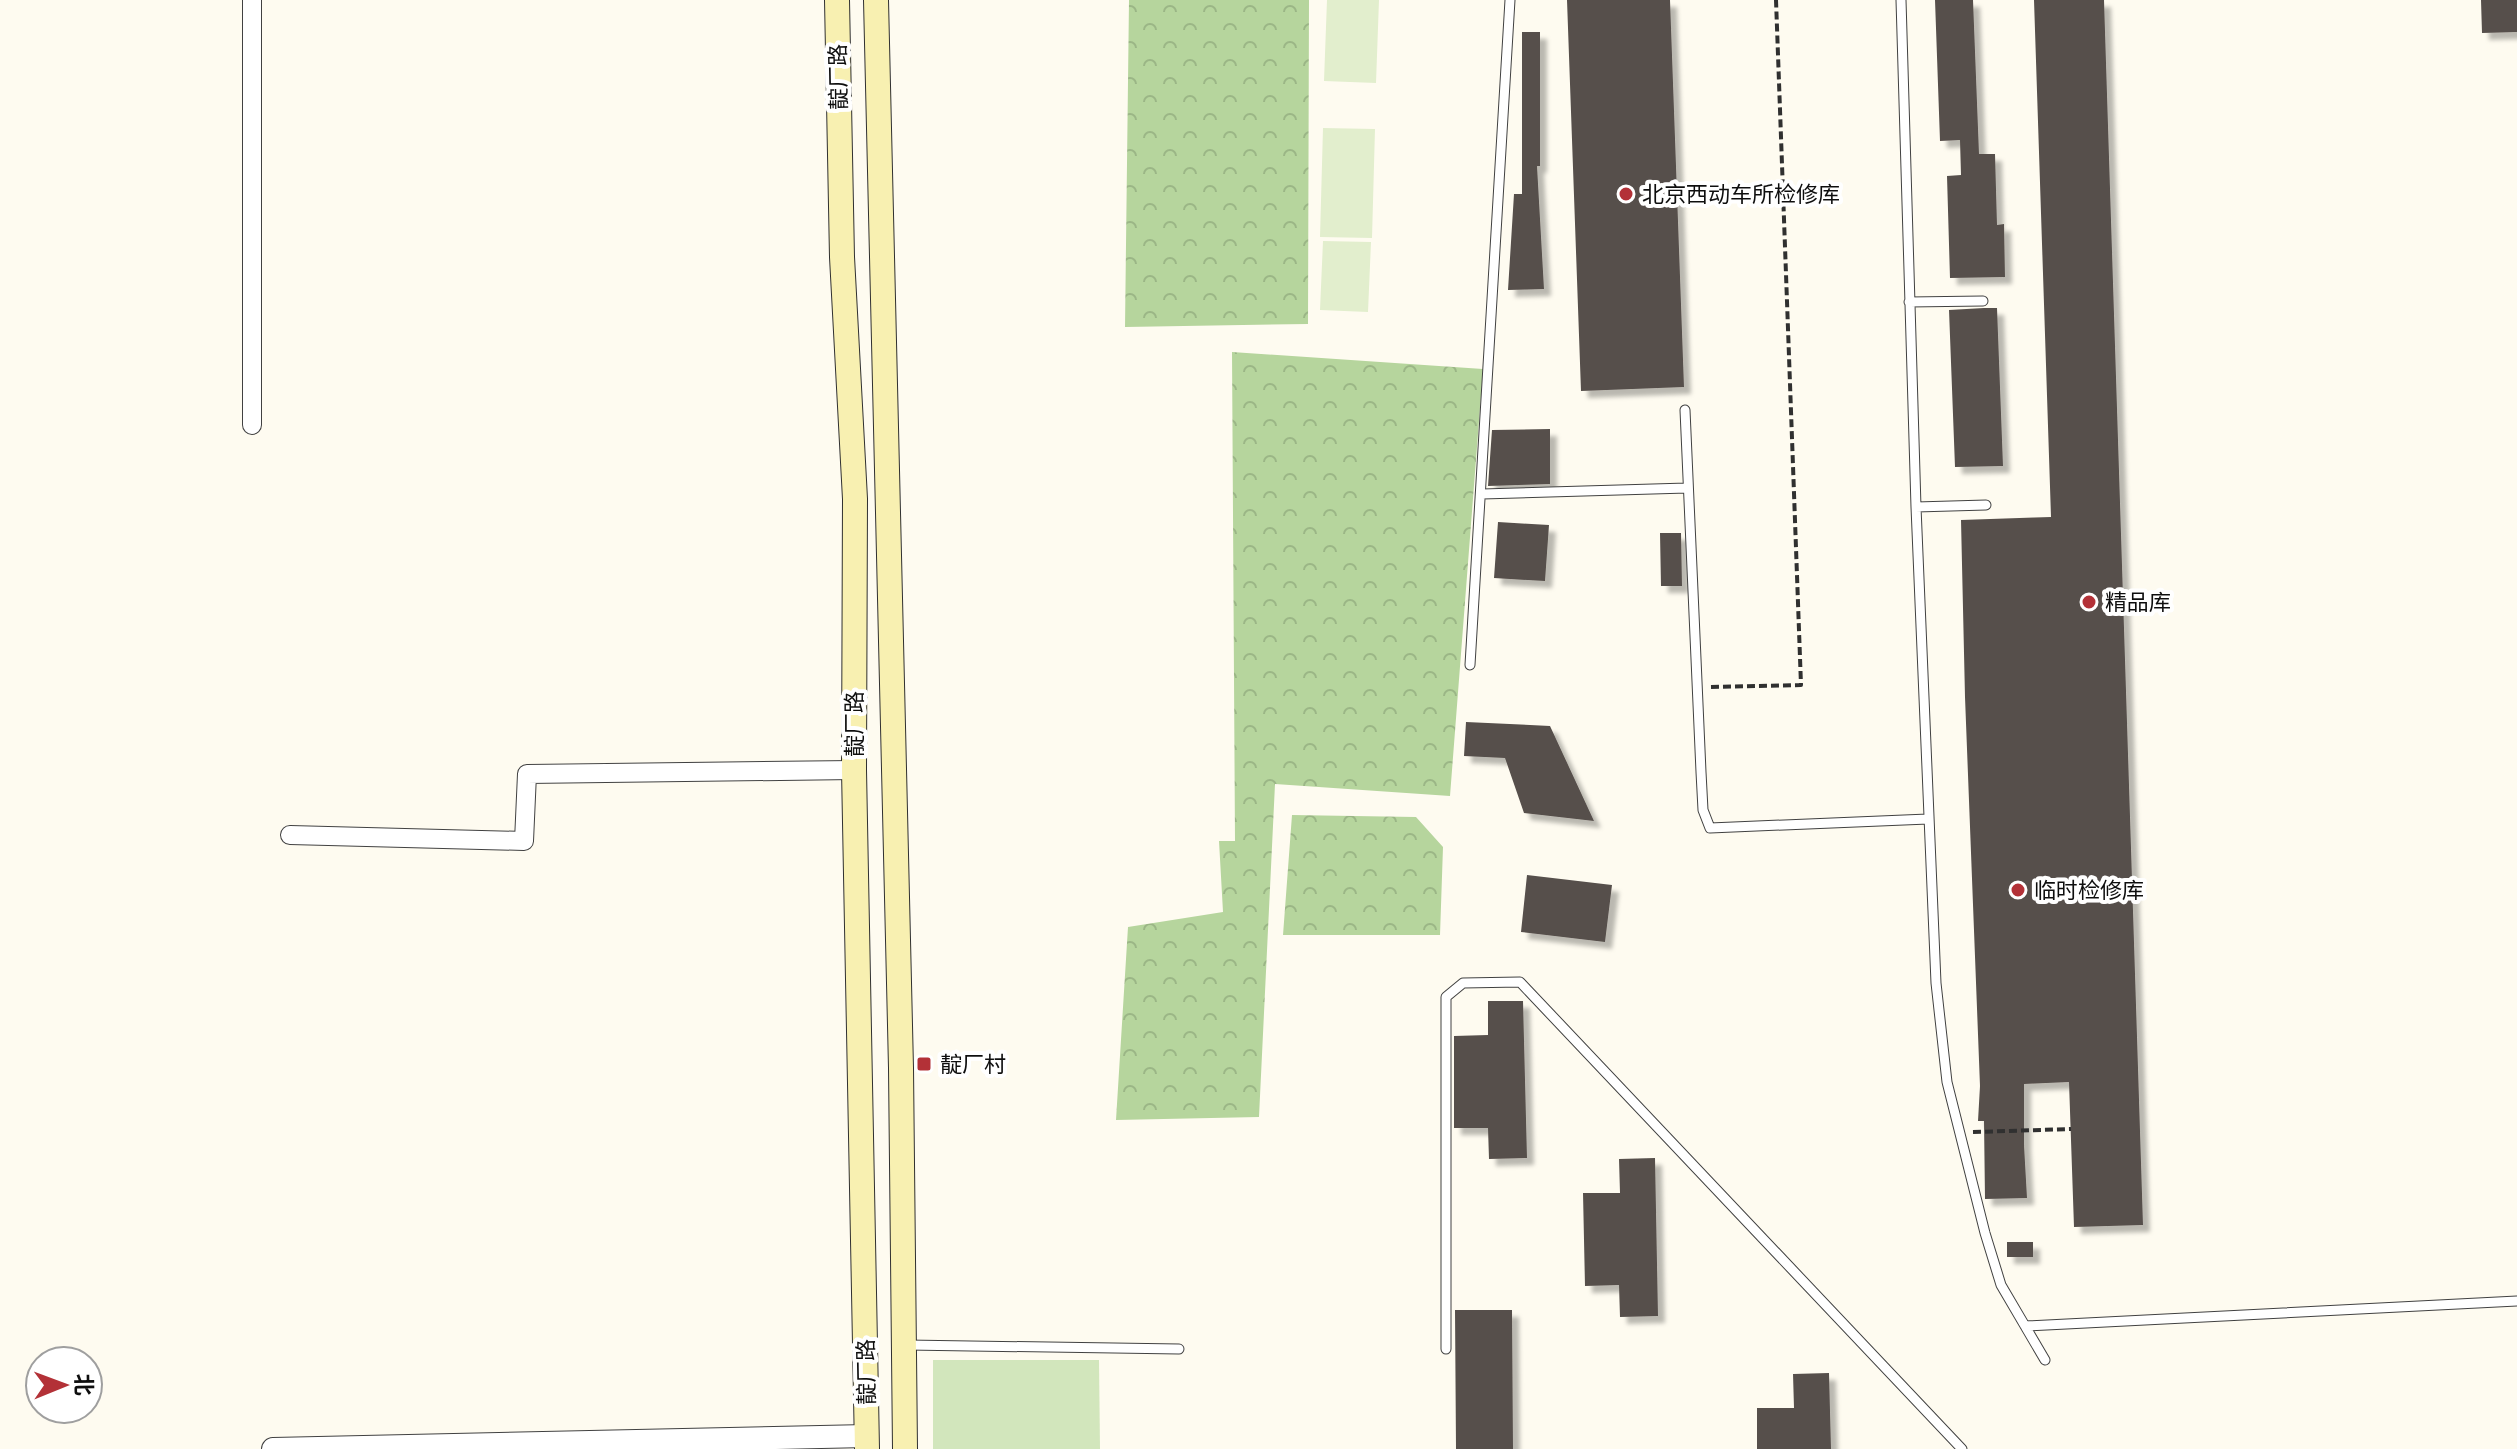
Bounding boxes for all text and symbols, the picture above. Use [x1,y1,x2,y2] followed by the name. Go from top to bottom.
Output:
[825,44,852,110] street label: 靛厂路
[1642,182,1840,207] place label: 北京西动车所检修库
[1617,185,1635,203] marker: 北京西动车所检修库
[2105,590,2171,615] place label: 精品库
[2080,593,2098,611] marker: 精品库
[842,691,867,757] street label: 靛厂路
[2034,878,2144,903] place label: 临时检修库
[2009,881,2027,899] marker: 临时检修库
[940,1052,1006,1077] place label: 靛厂村
[915,1055,933,1073] marker: 靛厂村
[853,1339,880,1405] street label: 靛厂路
[24,1345,104,1425] north arrow
[71,1373,96,1396] text: 北

